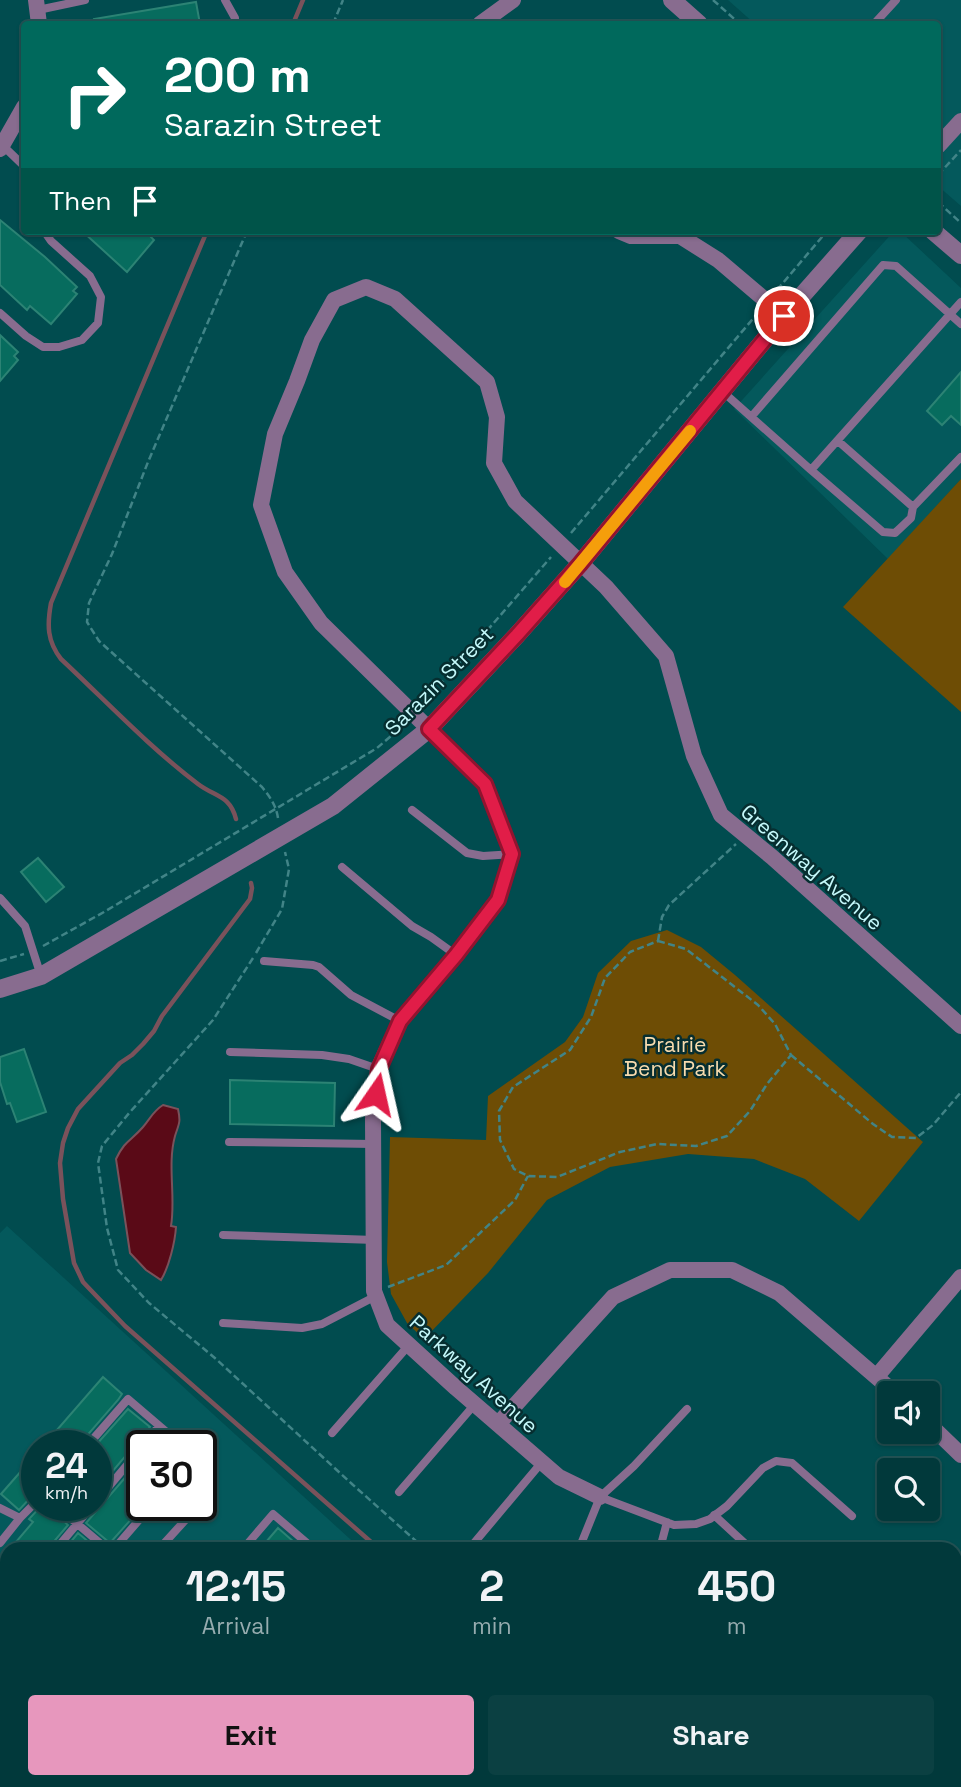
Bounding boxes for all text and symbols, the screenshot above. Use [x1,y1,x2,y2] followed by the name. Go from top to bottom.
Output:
[164,44,311,106] text: 200 m
[49,49,140,140] icon: right
[164,105,382,145] text: Sarazin Street
[126,182,164,220] icon: arrive
[49,184,112,218] text: Then
[754,286,814,346] pin
[765,297,803,335] icon: arrive
[379,621,499,741] street label: Sarazin Street
[735,798,889,936] street label: Greenway Avenue
[624,1031,726,1082] park label: Prairie Bend Park
[339,1057,413,1131] position arrow
[404,1309,544,1439] street label: Parkway Avenue
[877,1381,940,1521] map controls
[877,1381,940,1444] button: sound
[126,1430,217,1521] speed limit sign: 30
[45,1444,88,1488] text: 24
[877,1458,940,1521] button: search
[45,1481,88,1504] text: km/h
[186,1560,286,1613] text: 12:15
[479,1560,504,1613] text: 2
[697,1560,776,1613] text: 450
[202,1611,270,1641] text: Arrival
[472,1611,512,1641] text: min
[727,1611,747,1641] text: m
[28,1695,474,1775] button: Exit
[488,1695,934,1775] button: Share

